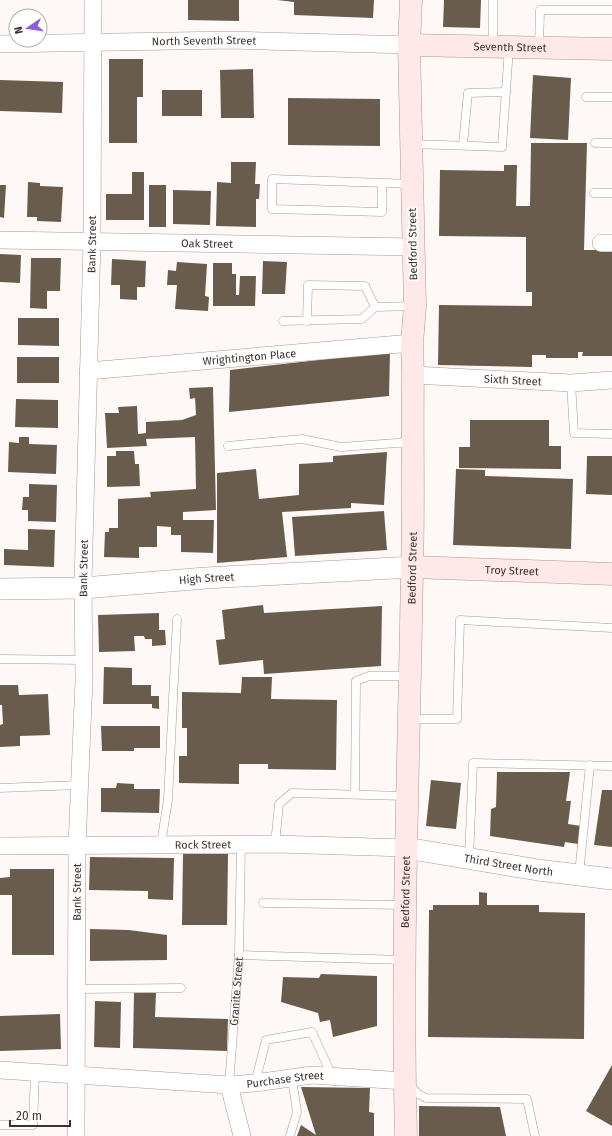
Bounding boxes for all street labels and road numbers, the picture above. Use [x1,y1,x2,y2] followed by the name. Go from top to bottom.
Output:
[152,33,256,48] street label: North Seventh Street
[473,40,547,54] street label: Seventh Street
[406,208,420,280] street label: Bedford Street
[85,215,99,273] street label: Bank Street
[181,237,233,250] street label: Oak Street
[202,347,297,368] street label: Wrightington Place
[484,372,542,388] street label: Sixth Street
[405,532,419,605] street label: Bedford Street
[76,539,91,597] street label: Bank Street
[485,563,539,578] street label: Troy Street
[178,570,235,587] street label: High Street
[175,838,231,851] street label: Rock Street
[463,851,554,878] street label: Third Street North
[398,856,412,928] street label: Bedford Street
[70,863,83,921] street label: Bank Street
[227,956,245,1026] street label: Granite Street
[246,1068,324,1090] street label: Purchase Street

